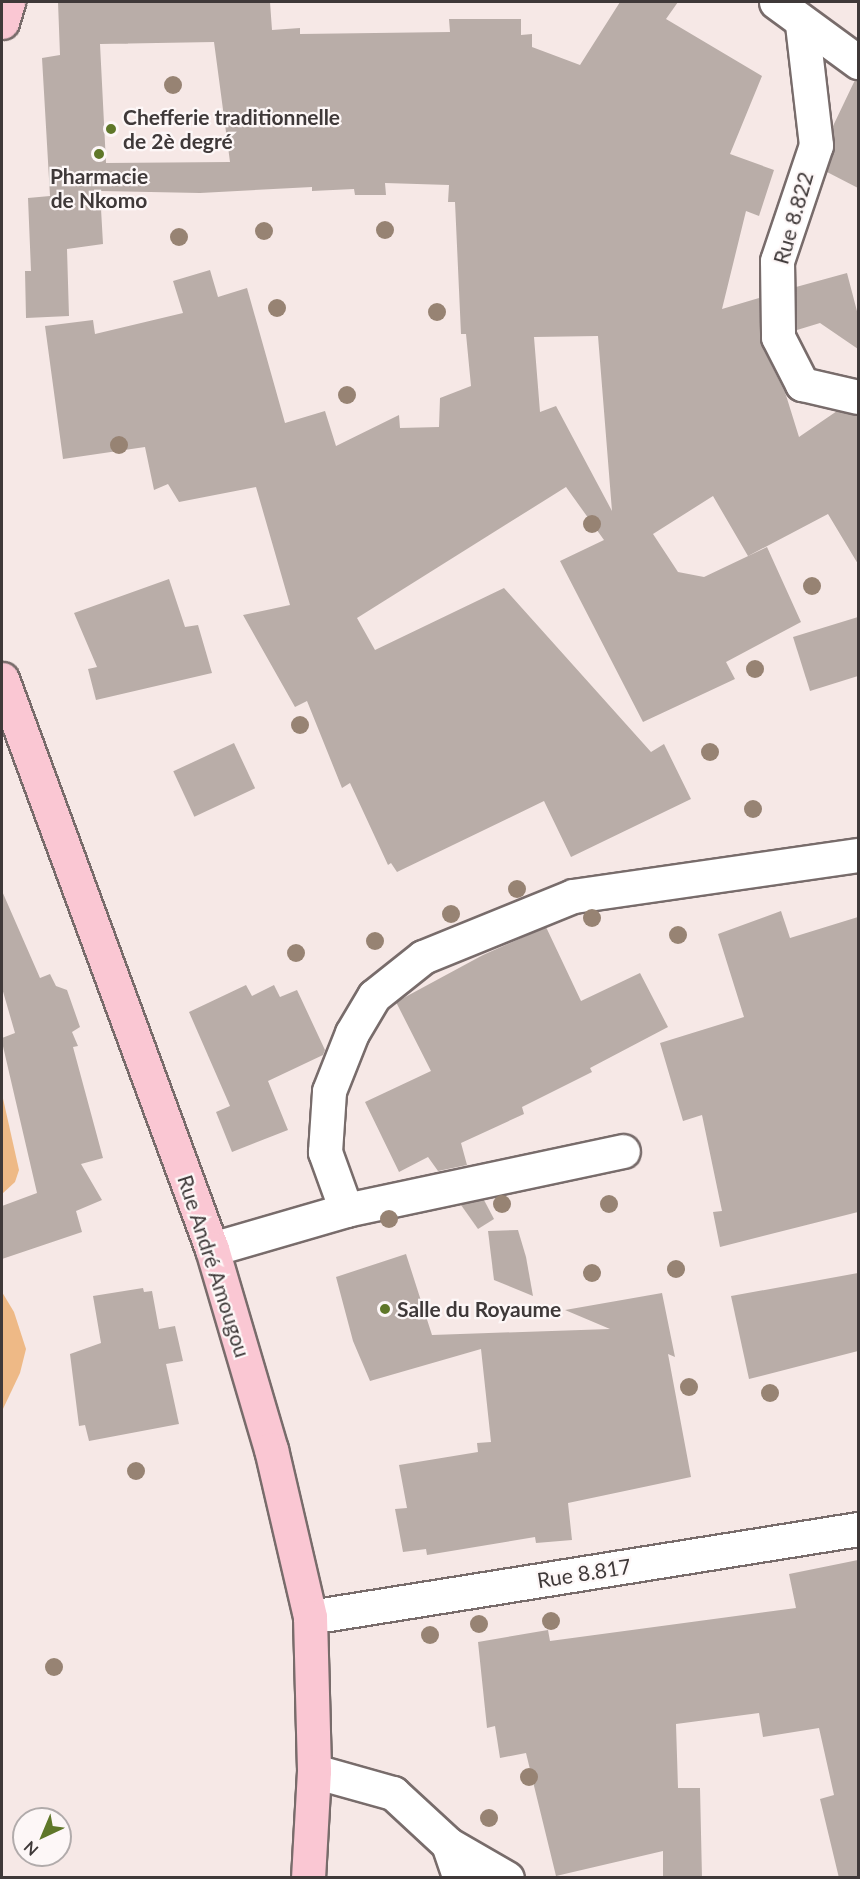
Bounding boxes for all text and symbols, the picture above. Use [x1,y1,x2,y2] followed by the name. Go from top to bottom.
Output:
[123,104,340,154] place label: Chefferie traditionnelle de 2è degré
[104,122,118,136] marker: Chefferie traditionnelle de 2è degré
[92,147,106,161] marker: Pharmacie de Nkomo
[50,163,148,213] place label: Pharmacie de Nkomo
[768,169,818,267] street label: Rue 8.822
[172,1171,256,1361] street label: Rue André Amougou
[397,1296,561,1322] place label: Salle du Royaume
[378,1302,392,1316] marker: Salle du Royaume
[535,1553,633,1593] street label: Rue 8.817
[12,1807,72,1867] north arrow
[20,1838,42,1860] text: N

